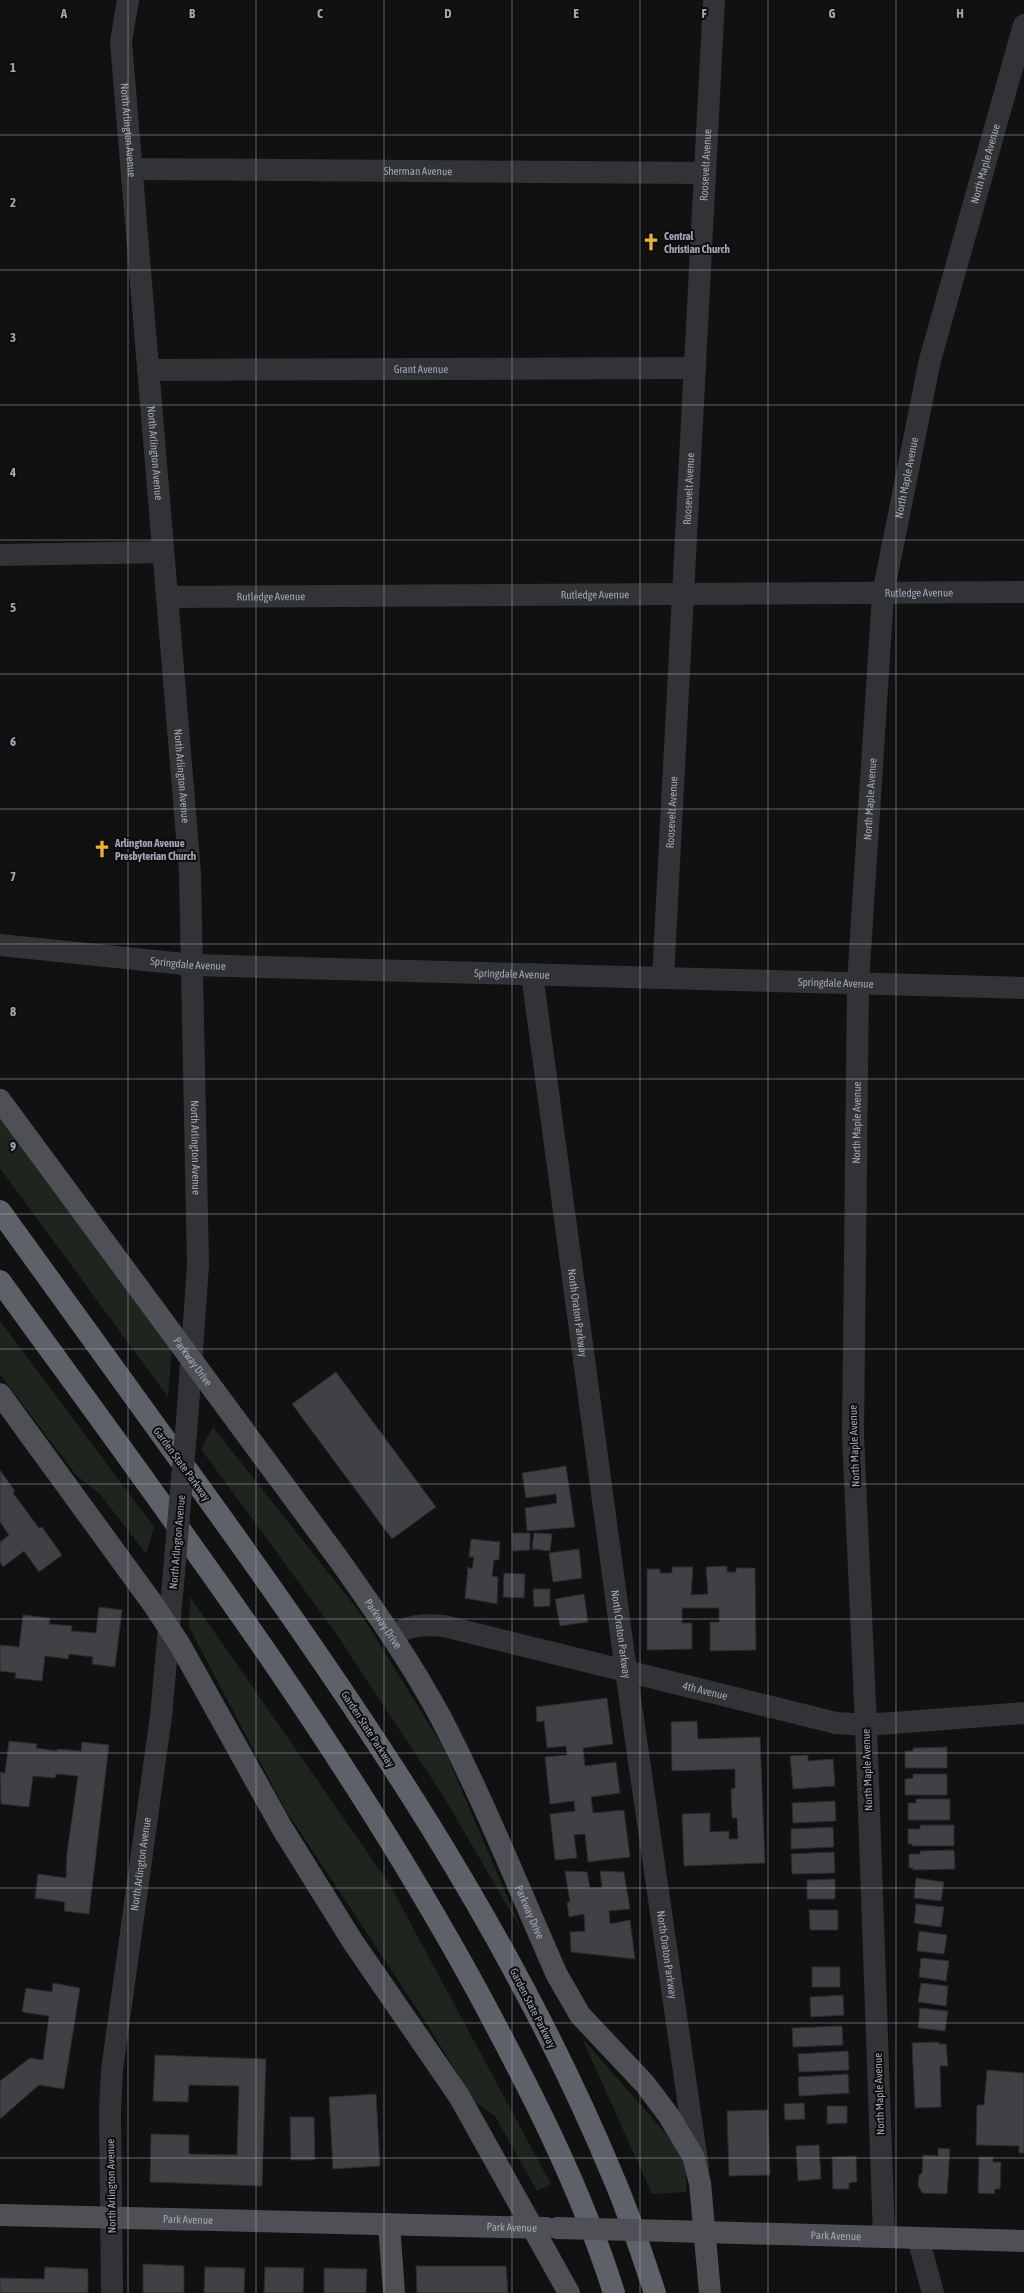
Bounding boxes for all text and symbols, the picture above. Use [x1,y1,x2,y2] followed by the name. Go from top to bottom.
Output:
[60,6,68,21] text: A
[189,6,196,21] text: B
[317,6,323,21] text: C
[444,6,452,21] text: D
[573,6,579,21] text: E
[701,6,707,21] text: F
[829,6,836,21] text: G
[956,6,964,21] text: H
[10,60,16,75] text: 1
[118,82,138,178] street label: North Arlington Avenue
[968,122,1002,205] street label: North Maple Avenue
[698,129,713,201] street label: Roosevelt Avenue
[384,165,452,177] street label: Sherman Avenue
[10,195,16,210] text: 2
[664,230,730,255] place label: Central Christian Church
[641,232,661,252] church icon: Central Christian Church
[10,330,16,345] text: 3
[394,363,448,375] street label: Grant Avenue
[145,405,165,501] street label: North Arlington Avenue
[892,436,920,519] street label: North Maple Avenue
[681,452,696,525] street label: Roosevelt Avenue
[9,465,16,480] text: 4
[885,586,953,599] street label: Rutledge Avenue
[561,588,629,601] street label: Rutledge Avenue
[237,590,305,603] street label: Rutledge Avenue
[10,600,16,615] text: 5
[172,728,192,824] street label: North Arlington Avenue
[10,734,16,749] text: 6
[861,758,878,841] street label: North Maple Avenue
[664,776,680,849] street label: Roosevelt Avenue
[114,837,196,862] place label: Arlington Avenue Presbyterian Church
[92,839,112,859] church icon: Arlington Avenue Presbyterian Church
[10,869,16,884] text: 7
[150,955,226,972] street label: Springdale Avenue
[474,967,550,981] street label: Springdale Avenue
[798,976,874,990] street label: Springdale Avenue
[10,1004,16,1019] text: 8
[850,1081,863,1164] street label: North Maple Avenue
[189,1100,203,1195] street label: North Arlington Avenue
[10,1139,16,1154] text: 9
[566,1268,590,1358] street label: North Oraton Parkway
[171,1335,215,1388] street label: Parkway Drive
[847,1405,861,1487] street label: North Maple Avenue
[151,1425,213,1504] street label: Garden State Parkway
[167,1494,187,1590] street label: North Arlington Avenue
[609,1589,633,1679] street label: North Oraton Parkway
[362,1596,404,1651] street label: Parkway Drive
[681,1679,729,1702] street label: 4th Avenue
[339,1689,397,1770] street label: Garden State Parkway
[860,1729,874,1811] street label: North Maple Avenue
[128,1816,153,1912] street label: North Arlington Avenue
[513,1883,547,1941] street label: Parkway Drive
[655,1910,679,2000] street label: North Oraton Parkway
[508,1966,559,2050] street label: Garden State Parkway
[872,2053,886,2135] street label: North Maple Avenue
[104,2139,118,2233] street label: North Arlington Avenue
[163,2213,213,2226] street label: Park Avenue
[487,2221,537,2234] street label: Park Avenue
[811,2229,861,2242] street label: Park Avenue

